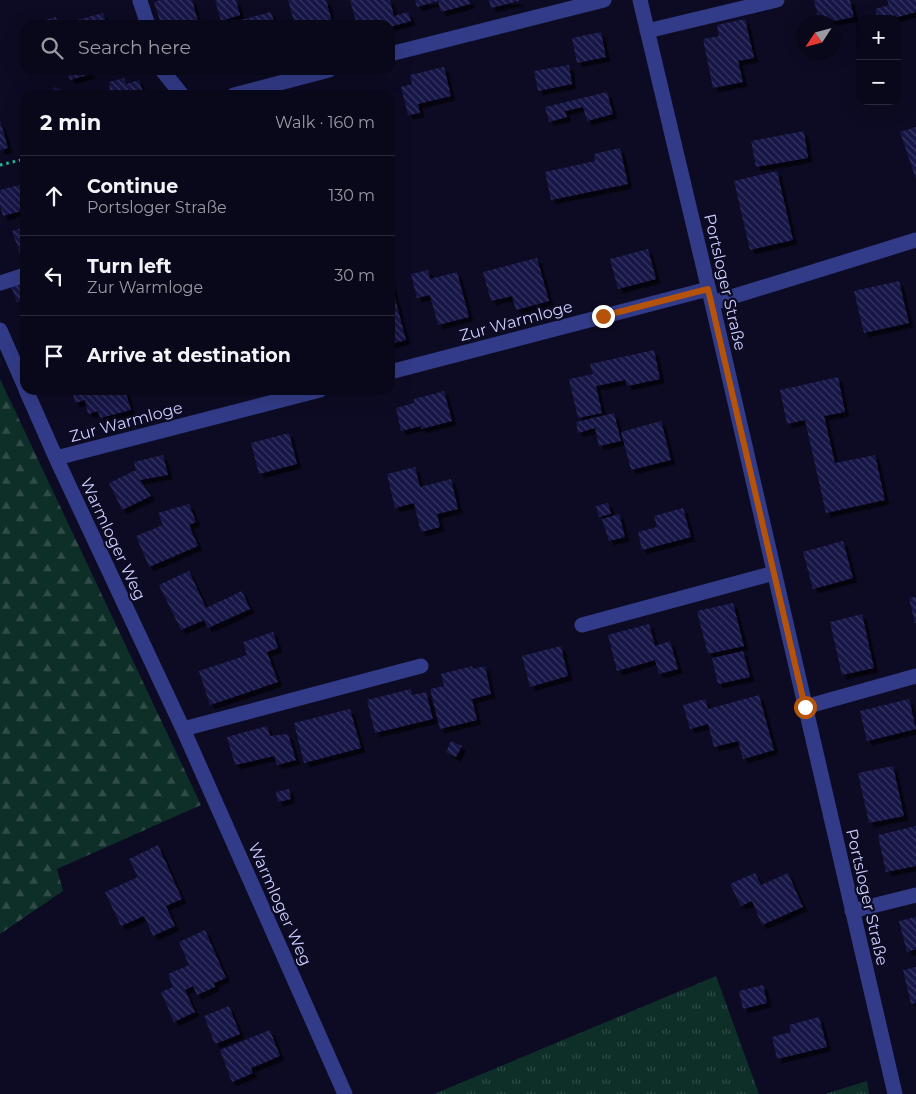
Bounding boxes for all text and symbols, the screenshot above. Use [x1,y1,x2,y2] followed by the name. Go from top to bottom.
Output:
[796,15,841,60] north arrow
[856,15,901,105] map controls
[856,15,901,60] button: +
[20,20,395,75] search box
[38,34,66,62] icon: search
[78,36,191,59] text: Search here
[856,60,901,105] button: −
[40,110,101,135] text: 2 min
[275,113,375,132] text: Walk · 160 m
[87,175,178,198] text: Continue
[40,182,68,210] icon: ahead
[328,186,375,205] text: 130 m
[87,198,227,217] text: Portsloger Straße
[700,212,750,352] street label: Portsloger Straße
[87,255,172,278] text: Turn left
[40,262,68,290] icon: left
[334,266,375,285] text: 30 m
[87,278,203,297] text: Zur Warmloge
[457,297,575,345] street label: Zur Warmloge
[592,305,615,328] route end
[40,342,68,370] icon: arrive
[87,344,291,367] text: Arrive at destination
[67,398,185,446] street label: Zur Warmloge
[76,475,150,603] street label: Warmloger Weg
[794,696,817,719] route start
[842,827,892,967] street label: Portsloger Straße
[244,840,316,968] street label: Warmloger Weg

